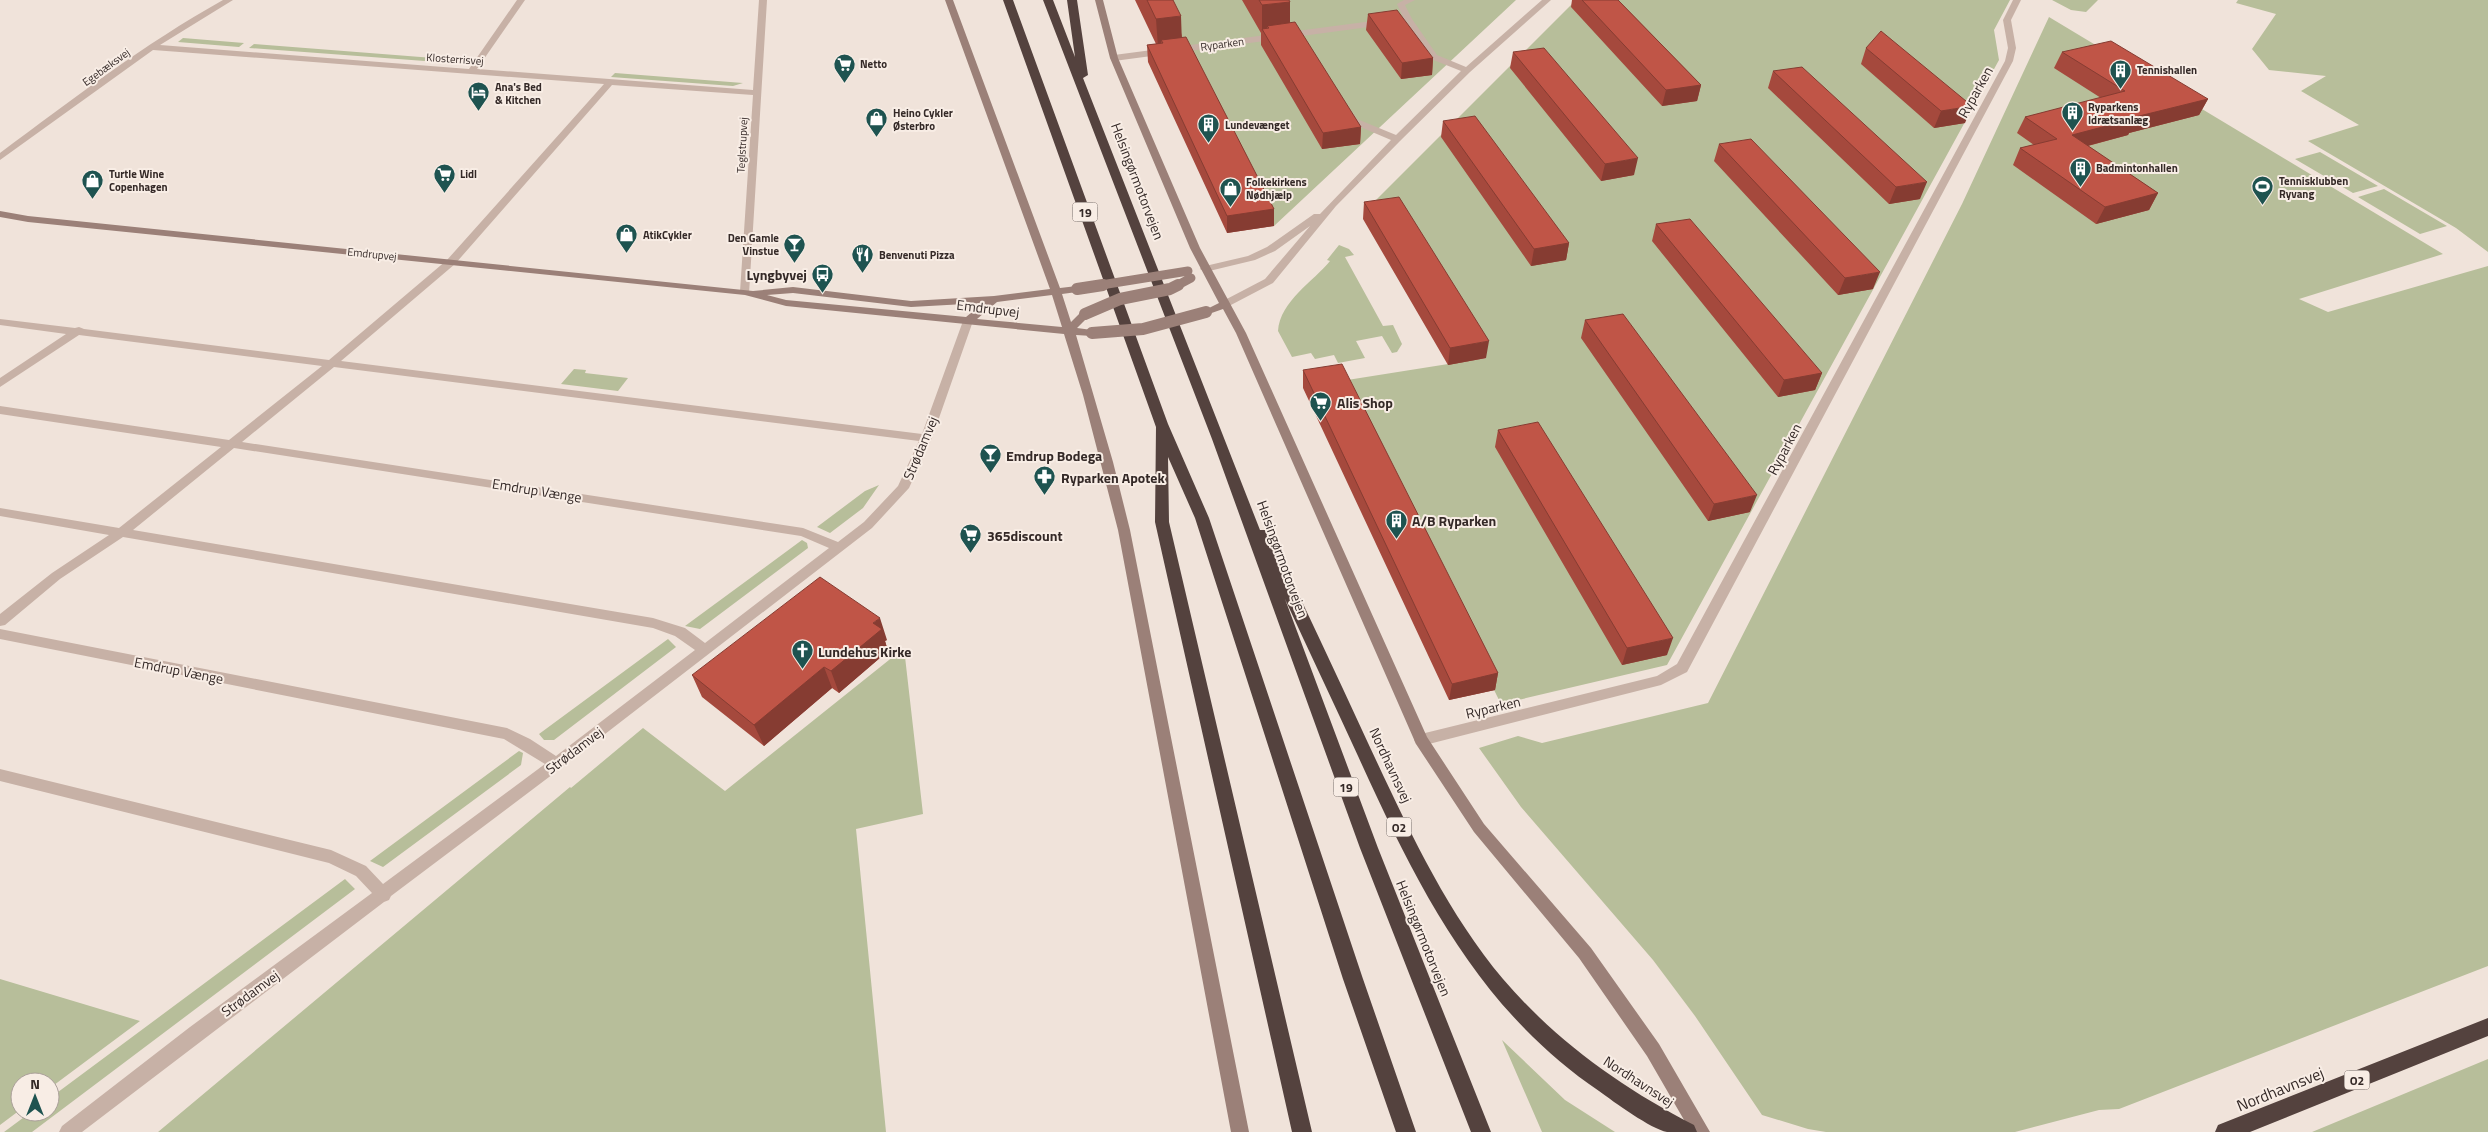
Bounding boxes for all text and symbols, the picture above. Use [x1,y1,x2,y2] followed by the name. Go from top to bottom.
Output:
[1199,33,1245,55] street label: Ryparken
[79,44,133,90] street label: Egebæksvej
[426,49,484,69] street label: Klosterrisvej
[832,52,856,83] supermarket icon: Netto
[860,56,887,72] place label: Netto
[2109,58,2133,89] building icon: Tennishallen
[2137,62,2197,78] place label: Tennishallen
[1952,63,1998,121] street label: Ryparken
[495,79,542,108] place label: Ana's Bed & Kitchen
[467,81,491,112] hotel icon: Ana's Bed & Kitchen
[2088,99,2148,128] place label: Ryparkens Idrætsanlæg
[2060,101,2084,132] building icon: Ryparkens Idrætsanlæg
[893,105,953,134] place label: Heino Cykler Østerbro
[865,107,889,138] shop icon: Heino Cykler Østerbro
[1197,113,1221,144] building icon: Lundevænget
[733,117,751,173] street label: Teglstrupvej
[1225,117,1290,133] place label: Lundevænget
[1106,119,1170,243] street label: Helsingørmotorvejen
[2068,156,2092,187] building icon: Badmintonhallen
[2096,160,2178,176] place label: Badmintonhallen
[432,162,456,193] supermarket icon: Lidl
[109,166,168,195] place label: Turtle Wine Copenhagen
[460,166,477,182] place label: Lidl
[81,168,105,199] shop icon: Turtle Wine Copenhagen
[2279,173,2348,202] place label: Tennisklubben Ryvang
[1246,174,1307,203] place label: Folkekirkens Nødhjælp
[2251,175,2275,206] sports icon: Tennisklubben Ryvang
[1218,176,1242,207] shop icon: Folkekirkens Nødhjælp
[1072,202,1098,222] road number: 19
[615,223,639,254] shop icon: AtikCykler
[643,227,692,243] place label: AtikCykler
[728,230,779,259] place label: Den Gamle Vinstue
[783,232,807,263] bar icon: Den Gamle Vinstue
[346,243,398,265] street label: Emdrupvej
[851,243,875,274] restaurant icon: Benvenuti Pizza
[879,247,955,263] place label: Benvenuti Pizza
[811,262,835,293] bus stop icon: Lyngbyvej
[747,264,807,285] place label: Lyngbyvej
[955,294,1021,322] street label: Emdrupvej
[1309,390,1333,421] supermarket icon: Alis Shop
[1337,392,1393,413] place label: Alis Shop
[897,413,943,483] street label: Strødamvej
[1762,419,1806,479] street label: Ryparken
[978,443,1002,474] bar icon: Emdrup Bodega
[1006,445,1102,466] place label: Emdrup Bodega
[1033,465,1057,496] pharmacy icon: Ryparken Apotek
[1061,467,1165,488] place label: Ryparken Apotek
[491,473,583,507] street label: Emdrup Vænge
[1252,497,1314,621] street label: Helsingørmotorvejen
[1384,508,1408,539] building icon: A/B Ryparken
[1412,510,1496,531] place label: A/B Ryparken
[959,523,983,554] supermarket icon: 365discount
[987,525,1063,546] place label: 365discount
[790,639,814,670] church icon: Lundehus Kirke
[818,641,911,662] place label: Lundehus Kirke
[133,651,225,689] street label: Emdrup Vænge
[1463,691,1523,723] street label: Ryparken
[541,721,607,779] street label: Strødamvej
[1364,724,1418,806] street label: Nordhavnsvej
[1334,778,1358,796] road number: 19
[1386,818,1412,836] road number: O2
[1391,877,1457,999] street label: Helsingørmotorvejen
[217,965,283,1021] street label: Strødamvej
[1599,1050,1679,1112] street label: Nordhavnsvej
[2233,1061,2327,1117] street label: Nordhavnsvej
[2344,1070,2370,1090] road number: O2
[10,1072,60,1122] north arrow
[30,1073,40,1094] text: N

